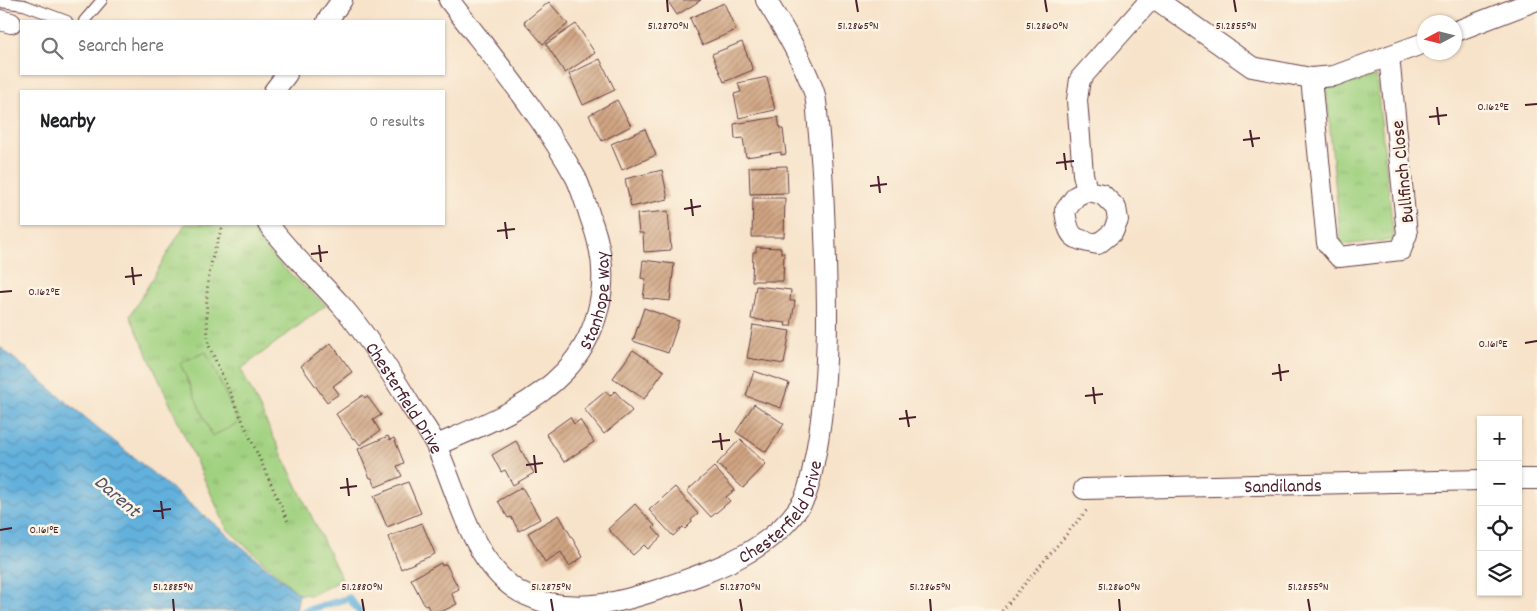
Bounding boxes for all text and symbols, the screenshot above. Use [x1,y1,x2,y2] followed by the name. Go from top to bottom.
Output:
[1417,15,1462,60] north arrow
[647,18,689,35] text: 51.2870°N
[837,18,879,35] text: 51.2865°N
[1026,18,1068,35] text: 51.2860°N
[1215,18,1257,35] text: 51.2855°N
[20,20,445,75] search box
[38,34,66,62] icon: search
[78,34,164,61] text: Search here
[1477,99,1509,116] text: 0.162°E
[40,108,95,138] text: Nearby
[370,111,425,134] text: 0 results
[1386,119,1423,224] street label: Bullfinch Close
[574,249,619,356] street label: Stanhope Way
[28,284,60,301] text: 0.162°E
[1479,336,1508,353] text: 0.161°E
[357,338,448,459] street label: Chesterfield Drive
[1477,416,1522,596] map controls
[1477,416,1522,461] button: +
[734,458,831,572] street label: Chesterfield Drive
[1477,461,1522,506] button: −
[87,469,146,526] water label: Darent
[1244,474,1322,502] street label: Sandilands
[1477,506,1522,551] button: locate
[30,522,59,539] text: 0.161°E
[1477,551,1522,596] button: layers
[153,579,193,596] text: 51.2885°N
[341,579,383,596] text: 51.2880°N
[531,579,571,596] text: 51.2875°N
[719,579,761,596] text: 51.2870°N
[909,579,951,596] text: 51.2865°N
[1098,579,1140,596] text: 51.2860°N
[1287,579,1329,596] text: 51.2855°N

